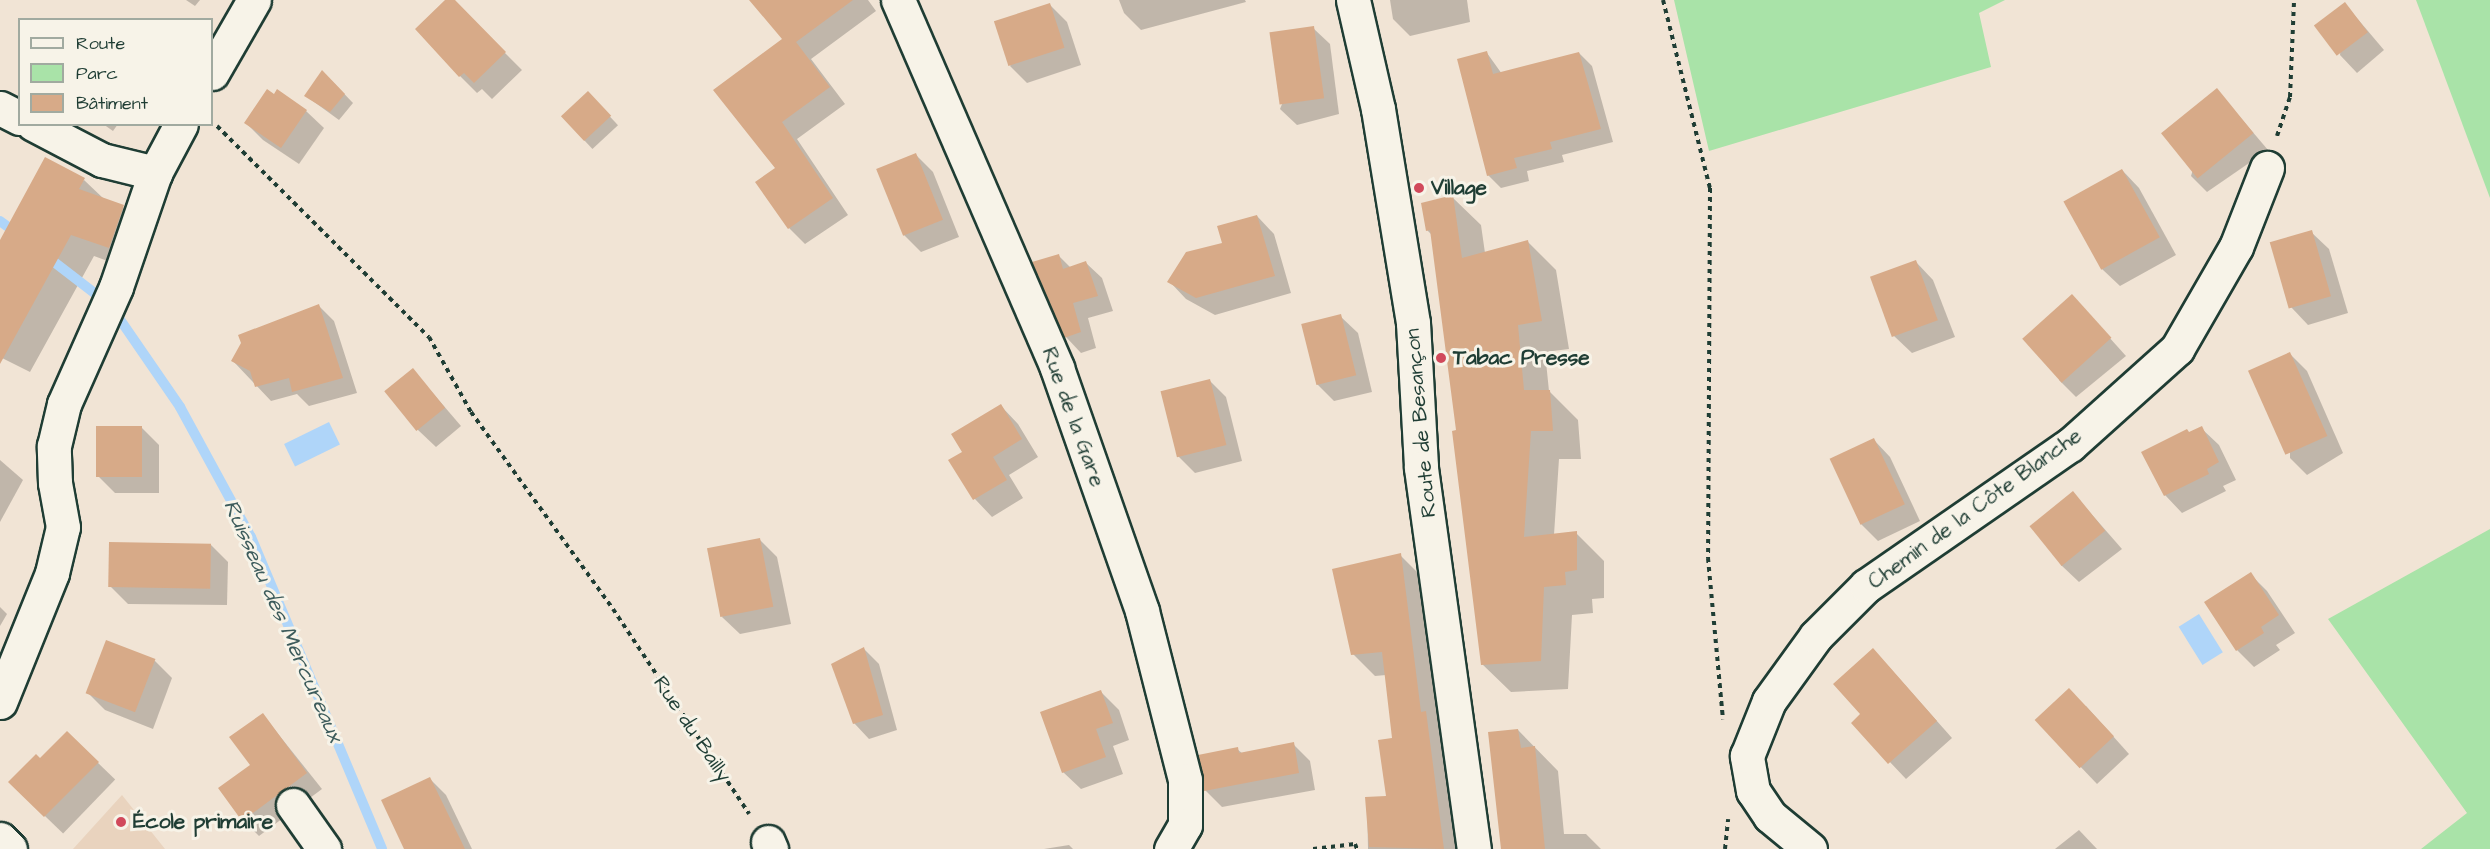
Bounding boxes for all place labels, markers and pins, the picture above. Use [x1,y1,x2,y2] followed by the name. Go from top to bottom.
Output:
[1431,175,1487,201] place label: Village
[1412,181,1426,195] marker: Village
[1453,345,1590,371] place label: Tabac Presse
[1434,351,1448,365] marker: Tabac Presse
[133,809,273,835] place label: École primaire
[114,815,128,829] marker: École primaire

